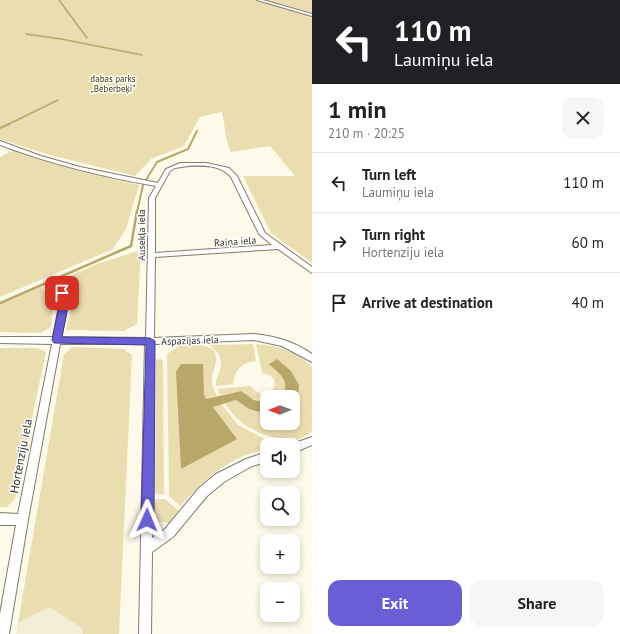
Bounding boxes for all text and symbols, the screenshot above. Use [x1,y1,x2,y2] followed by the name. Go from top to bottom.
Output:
[394,12,471,49] text: 110 m
[328,16,380,68] icon: left
[394,48,494,71] text: Laumiņu iela
[90,73,136,94] park label: dabas parks „Beberbeķi”
[328,94,387,125] text: 1 min
[562,97,604,139] button: close
[328,125,405,142] text: 210 m · 20:25
[362,165,416,184] text: Turn left
[328,172,350,194] icon: left
[563,173,604,192] text: 110 m
[362,184,434,201] text: Laumiņu iela
[135,209,148,261] street label: Ausekļa iela
[362,225,425,244] text: Turn right
[328,232,350,254] icon: right
[571,233,604,252] text: 60 m
[214,234,257,249] street label: Raiņa iela
[362,244,444,261] text: Hortenziju iela
[45,276,79,310] pin
[51,282,73,304] icon: arrive
[328,292,350,314] icon: arrive
[362,293,493,312] text: Arrive at destination
[571,293,604,312] text: 40 m
[161,333,219,348] street label: Aspazijas iela
[260,390,300,430] north arrow
[260,390,300,622] map controls
[6,417,35,495] street label: Hortenziju iela
[260,438,300,478] button: sound
[260,486,300,526] button: search
[126,499,168,541] position arrow
[260,534,300,574] button: +
[328,580,462,626] button: Exit
[470,580,604,626] button: Share
[260,582,300,622] button: −

